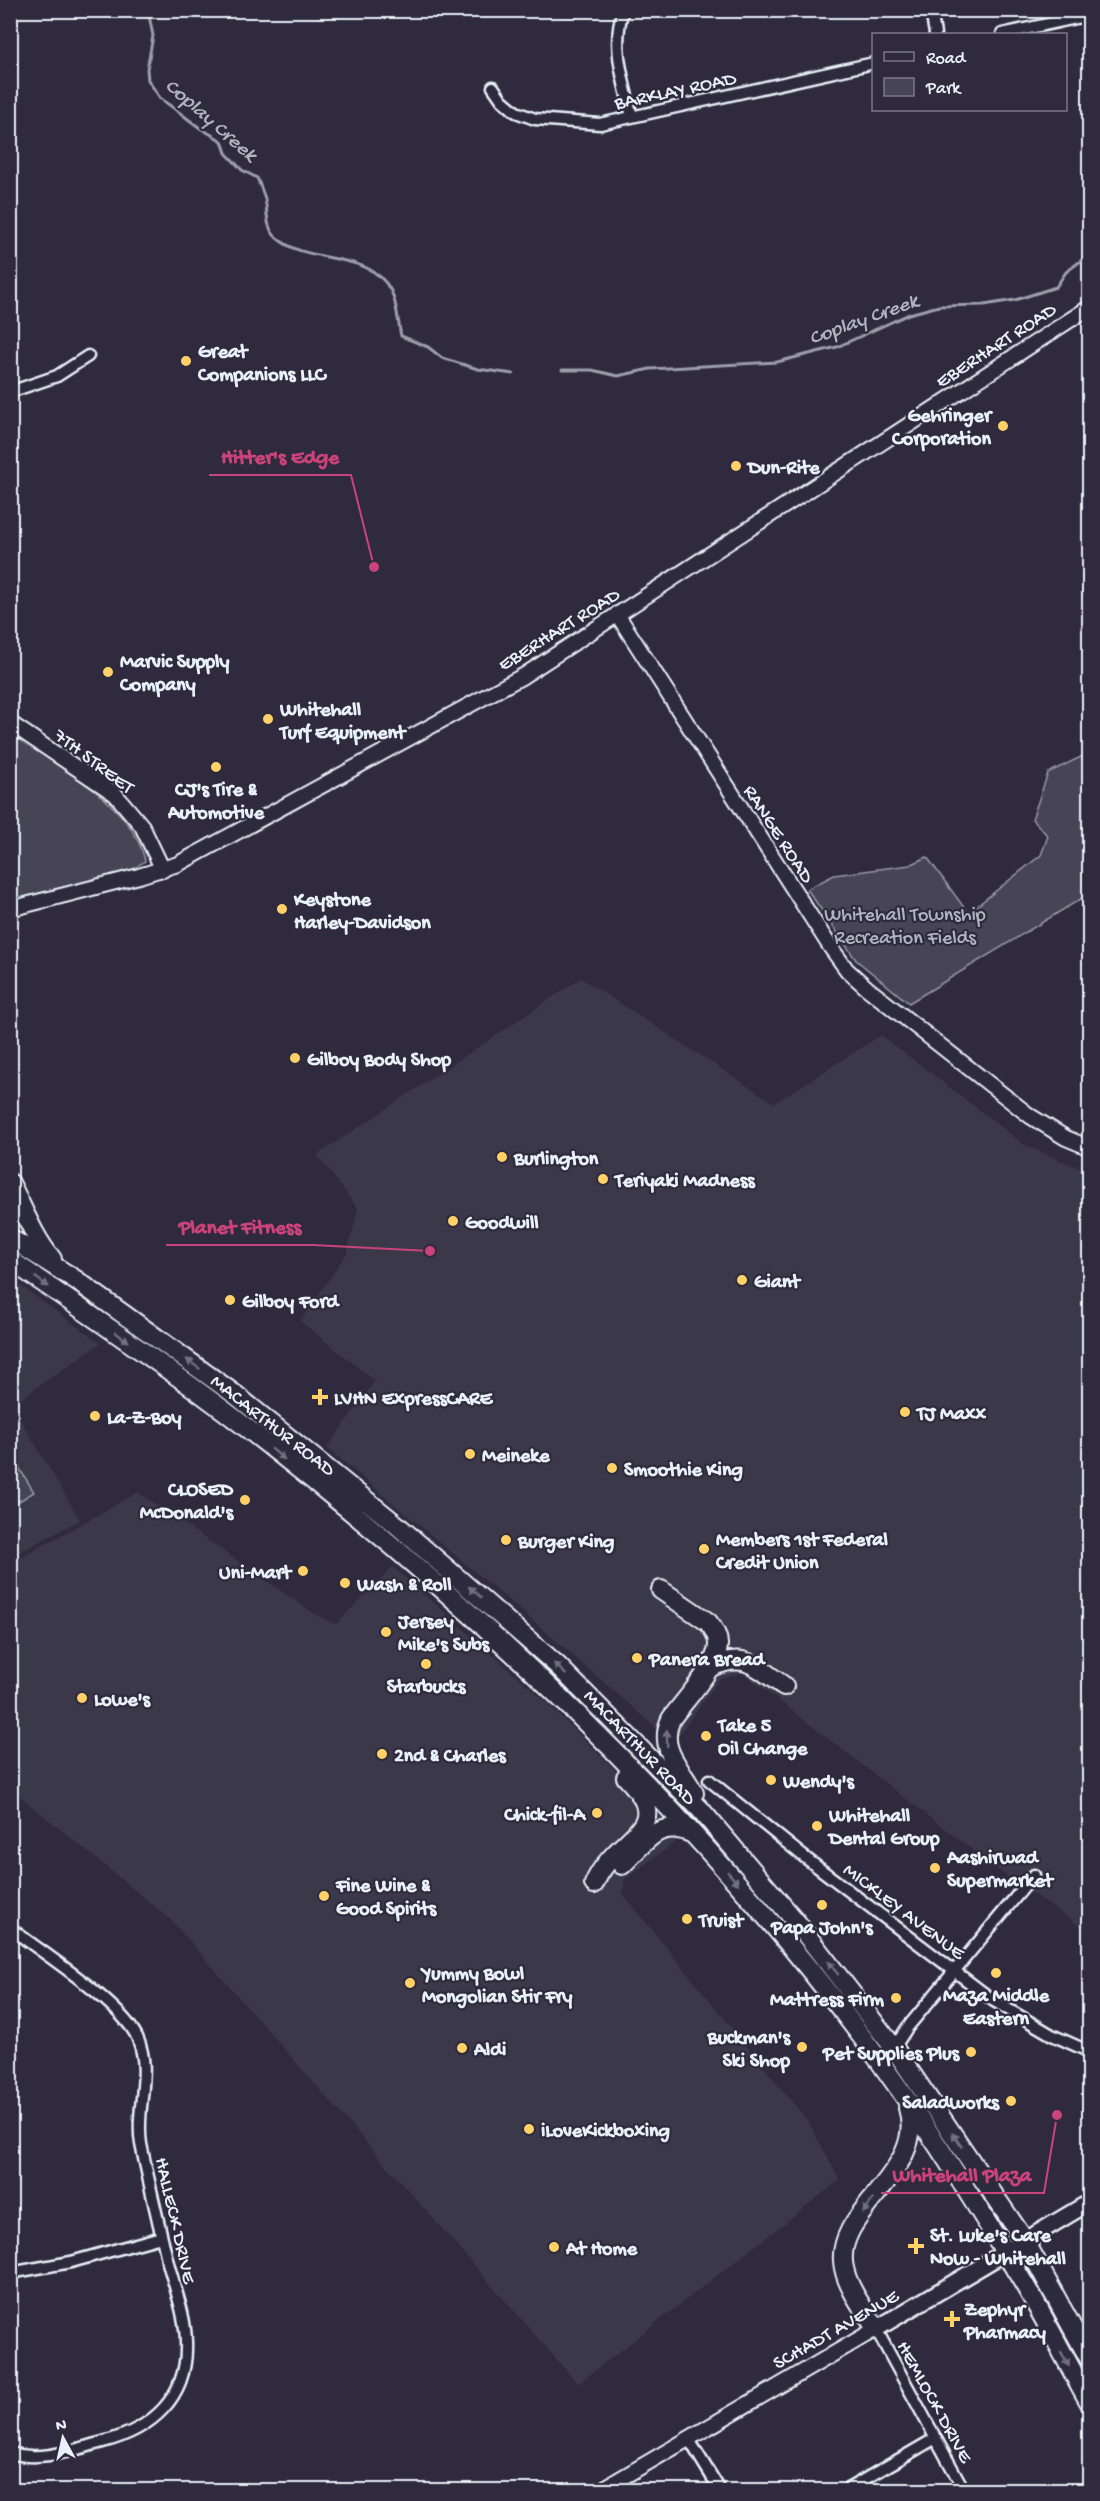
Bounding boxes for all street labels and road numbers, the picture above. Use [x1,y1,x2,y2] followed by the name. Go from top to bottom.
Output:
[612,68,740,117] street label: BARKLAY ROAD
[932,299,1062,394] street label: EBERHART ROAD
[495,584,626,678] street label: EBERHART ROAD
[48,725,139,801] street label: 7TH STREET
[737,781,818,889] street label: RANGE ROAD
[205,1371,340,1483] street label: MACARTHUR ROAD
[577,1686,700,1812] street label: MACARTHUR ROAD
[837,1859,970,1967] street label: MICKLEY AVENUE
[148,2155,200,2288] street label: HALLECK DRIVE
[770,2285,905,2376] street label: SCHADT AVENUE
[890,2338,977,2469] street label: HEMLOCK DRIVE

